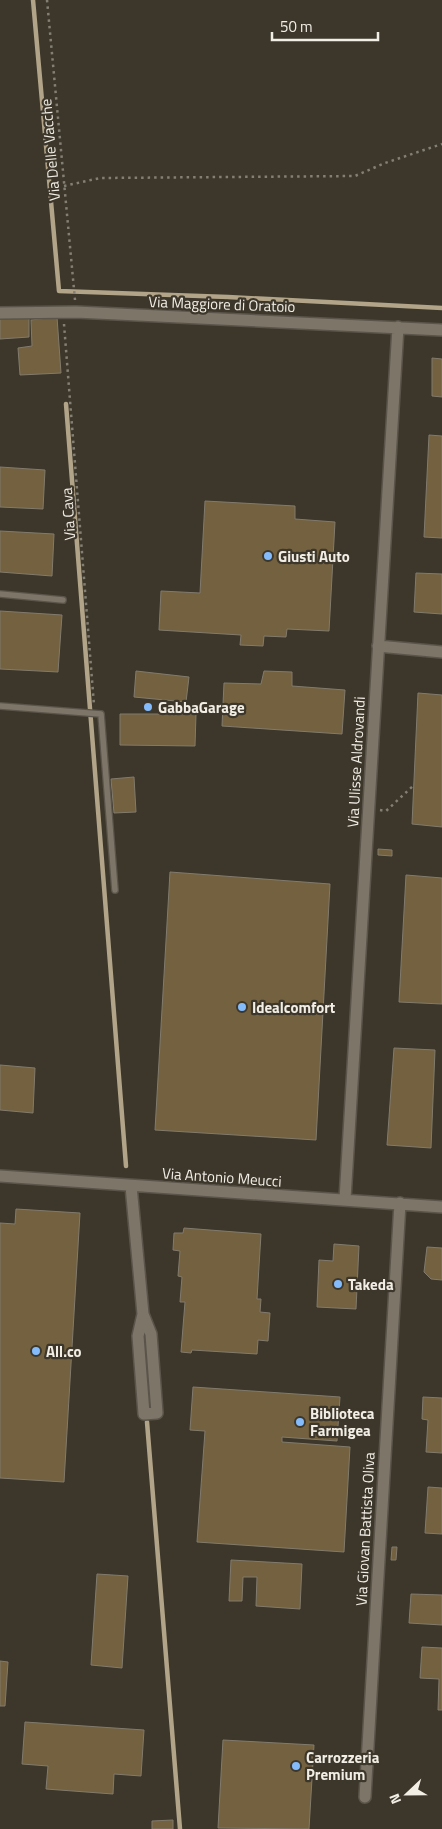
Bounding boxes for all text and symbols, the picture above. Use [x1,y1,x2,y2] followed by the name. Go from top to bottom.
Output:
[272,10,378,42] scale bar
[280,15,313,38] text: 50 m
[34,98,66,202] street label: Via Delle Vacche
[148,290,296,318] street label: Via Maggiore di Oratoio
[55,486,81,541] street label: Via Cava
[278,545,350,568] place label: Giusti Auto
[262,550,274,562] marker: Giusti Auto
[158,696,245,719] place label: GabbaGarage
[341,696,371,828] street label: Via Ulisse Aldrovandi
[142,701,154,713] marker: GabbaGarage
[252,996,336,1019] place label: Idealcomfort
[236,1001,248,1013] marker: Idealcomfort
[161,1161,283,1193] street label: Via Antonio Meucci
[348,1273,394,1296] place label: Takeda
[332,1278,344,1290] marker: Takeda
[46,1340,82,1363] place label: All.co
[30,1345,42,1357] marker: All.co
[310,1402,375,1442] place label: Biblioteca Farmigea
[294,1416,306,1428] marker: Biblioteca Farmigea
[349,1451,381,1606] street label: Via Giovan Battista Oliva
[306,1746,380,1786] place label: Carrozzeria Premium
[290,1760,302,1772] marker: Carrozzeria Premium
[382,1769,432,1819] north arrow
[383,1791,406,1807] text: N

